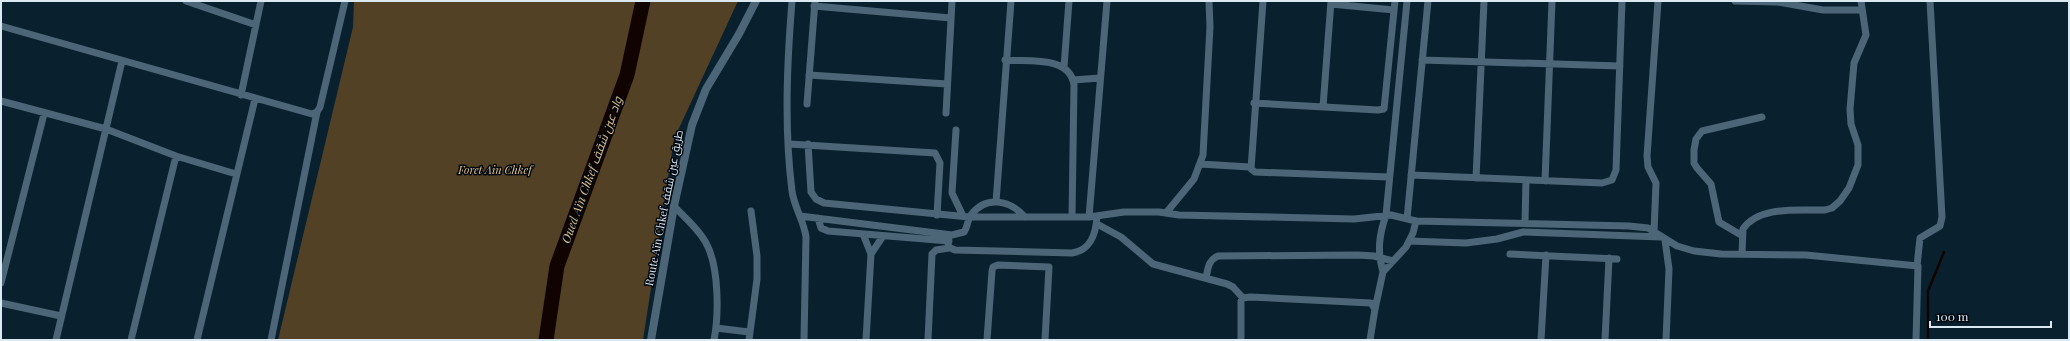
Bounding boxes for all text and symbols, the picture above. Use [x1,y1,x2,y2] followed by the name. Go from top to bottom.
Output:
[557,93,626,245] water label: Oued Aïn Chkef واد عين شقف
[641,129,686,287] street label: Route Aïn Chkef طريق عين شقف
[457,162,534,177] park label: Foret Ain Chkef
[1930,303,2051,329] scale bar
[1936,308,1969,324] text: 100 m

